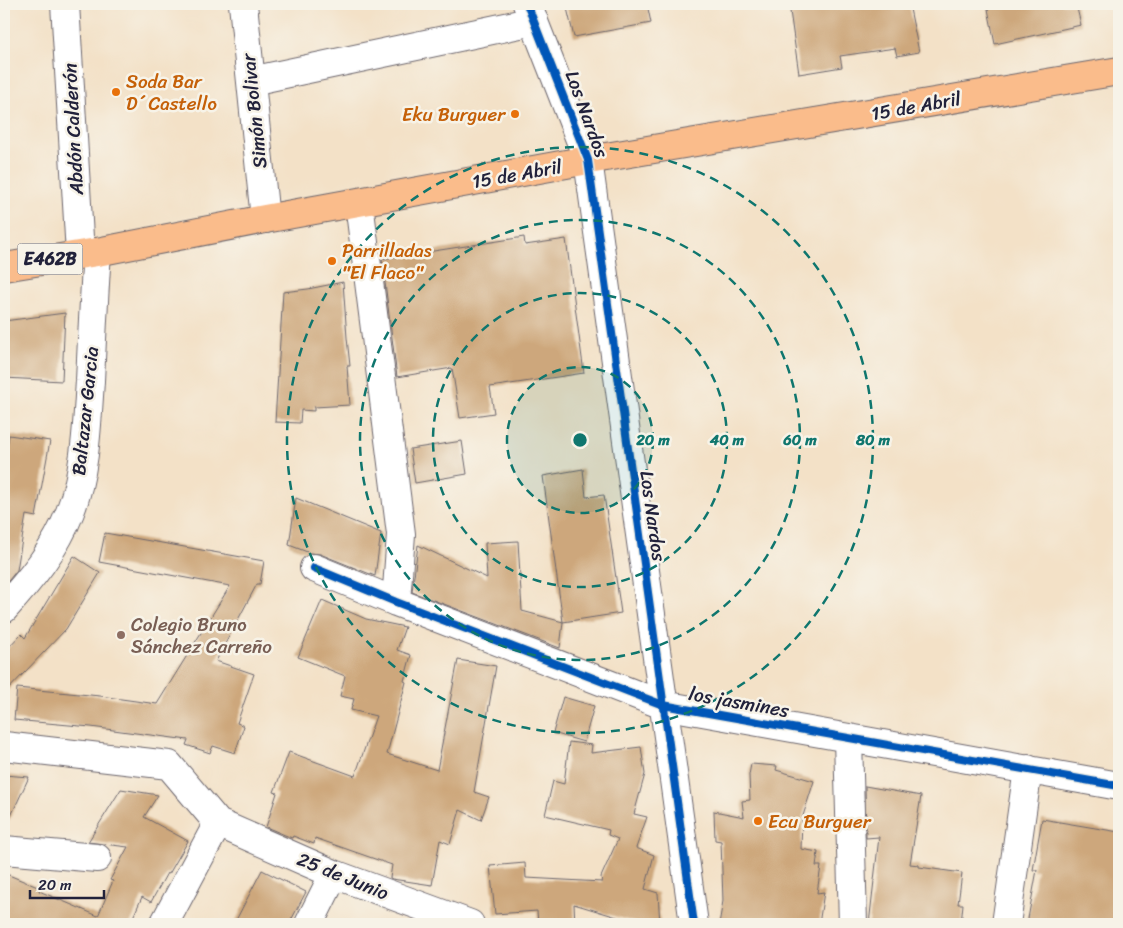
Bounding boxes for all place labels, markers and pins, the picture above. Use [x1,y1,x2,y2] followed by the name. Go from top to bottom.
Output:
[126,65,217,120] place label: Soda Bar D´Castello
[110,86,122,98] marker: Soda Bar D´Castello
[402,98,506,131] place label: Eku Burguer
[509,108,521,120] marker: Eku Burguer
[342,234,432,289] place label: Parrilladas "El Flaco"
[326,255,338,267] marker: Parrilladas "El Flaco"
[571,431,589,449] centre of rings
[131,608,272,663] place label: Colegio Bruno Sánchez Carreño
[115,629,127,641] marker: Colegio Bruno Sánchez Carreño
[768,805,872,838] place label: Ecu Burguer
[752,815,764,827] marker: Ecu Burguer

